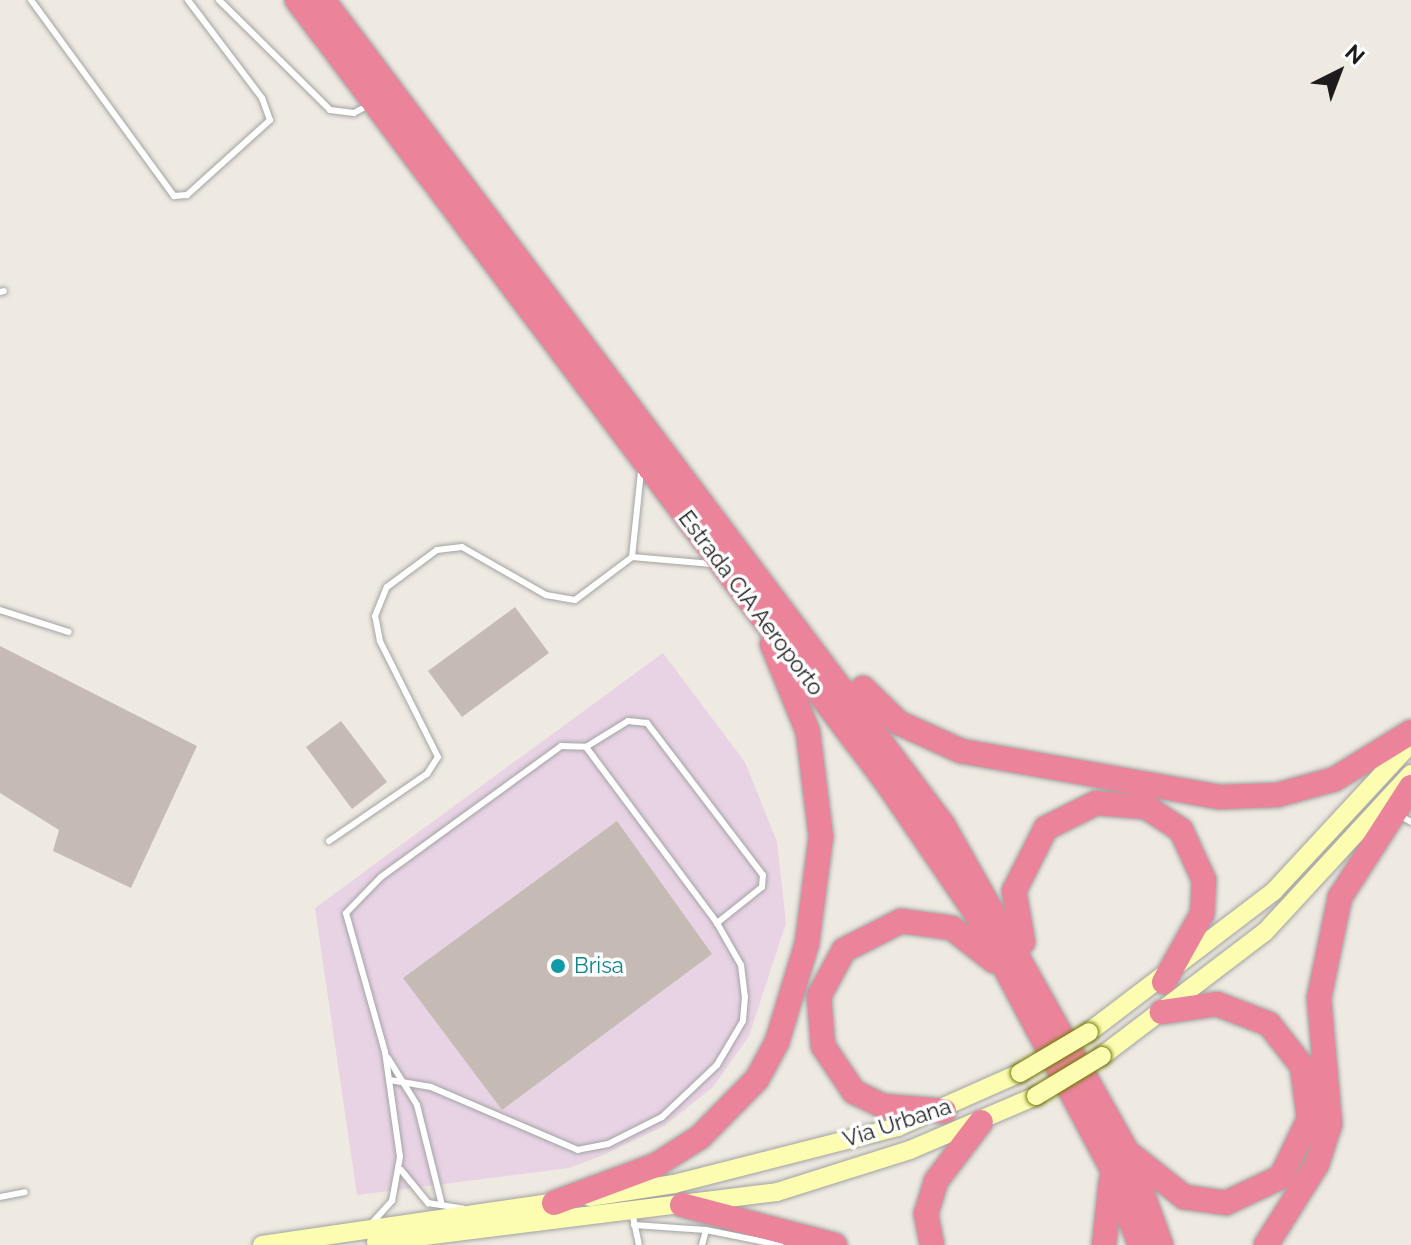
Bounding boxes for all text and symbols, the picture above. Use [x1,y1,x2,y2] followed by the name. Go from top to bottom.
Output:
[1299,32,1379,112] north arrow
[1340,39,1370,69] text: N
[672,505,830,701] street label: Estrada CIA Aeroporto
[574,953,624,979] place label: Brisa
[549,957,567,975] marker: Brisa
[840,1093,954,1153] street label: Via Urbana

